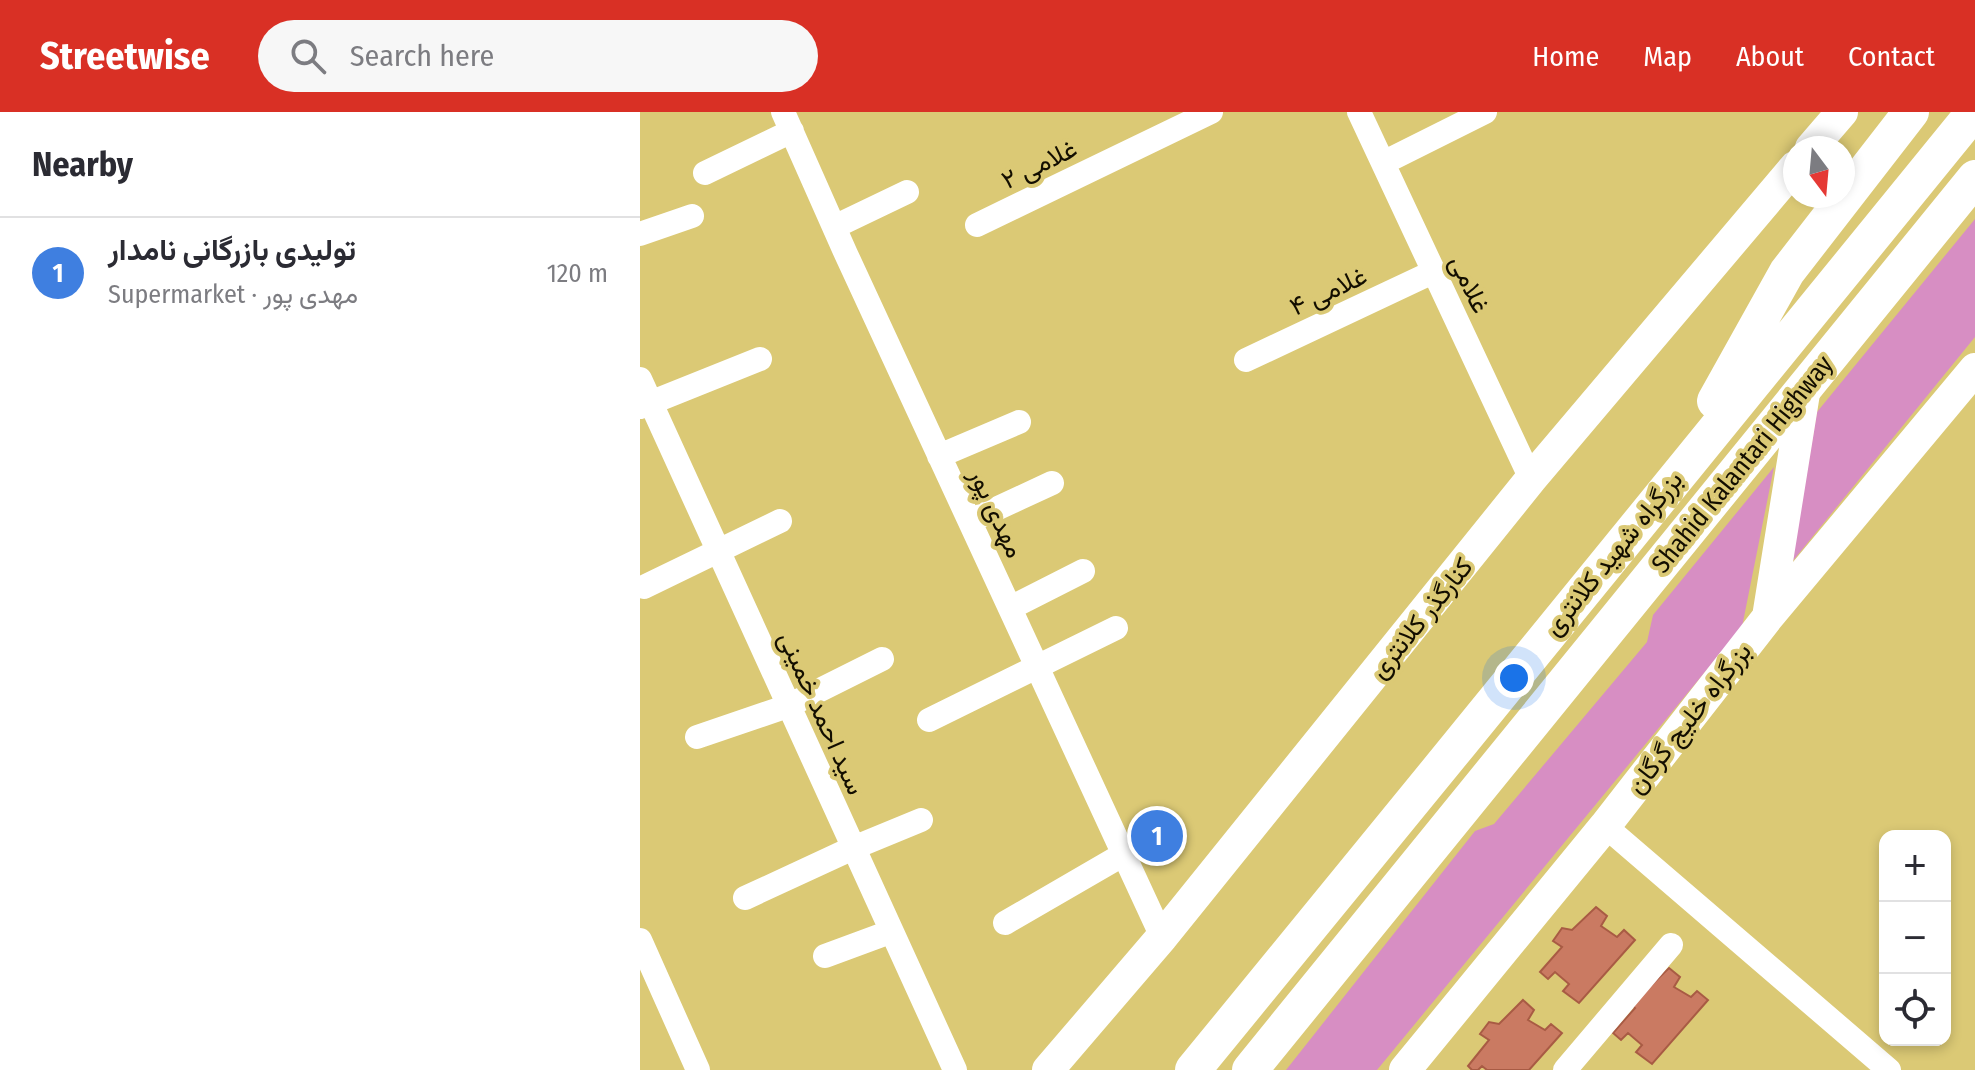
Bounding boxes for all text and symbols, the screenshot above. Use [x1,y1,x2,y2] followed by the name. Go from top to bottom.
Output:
[258,20,818,92] search box
[40,33,210,79] text: Streetwise
[286,34,330,78] icon: search
[350,38,494,74] text: Search here
[1532,40,1599,73] text: Home
[1643,40,1692,73] text: Map
[1736,40,1804,73] text: About
[1848,40,1935,73] text: Contact
[996,133,1082,196] street label: غلامی ۲
[1783,136,1855,208] north arrow
[32,144,133,185] text: Nearby
[108,232,356,268] text: تولیدی بازرگانی نامدار
[1443,250,1496,318] street label: غلامی
[53,258,64,289] text: 1
[547,258,608,289] text: 120 m
[1285,260,1372,323] street label: غلامی ۴
[108,279,358,310] text: Supermarket · مهدی پور
[1645,349,1840,579] street label: Shahid Kalantari Highway
[960,463,1031,564] street label: مهدی پور
[1537,465,1689,642] street label: بزرگراه شهید کلانتری
[1363,552,1479,685] street label: کنارگذر کلانتری
[772,627,871,800] street label: سید احمد خمینی
[1621,636,1760,801] street label: بزرگراه خلیج گرگان
[1494,658,1534,698] your location
[1131,806,1183,866] pin: 1
[1879,830,1951,1046] map controls
[1879,830,1951,902] button: +
[1879,902,1951,974] button: −
[1879,974,1951,1046] button: locate

